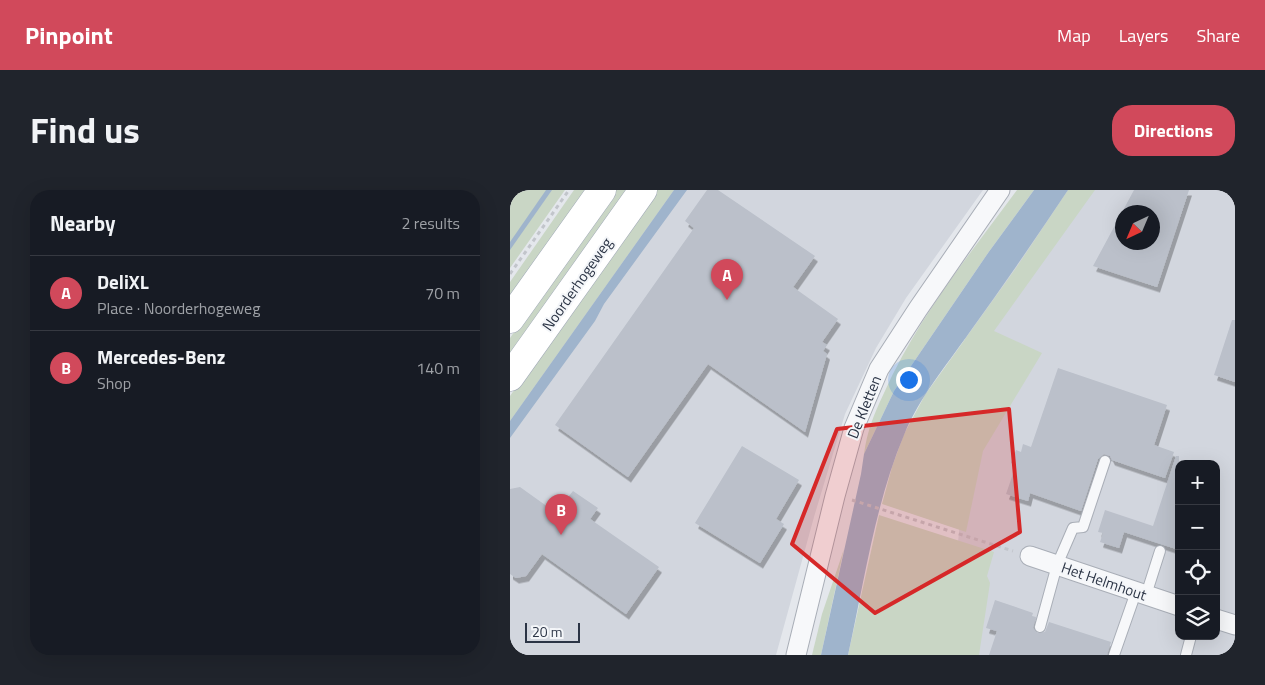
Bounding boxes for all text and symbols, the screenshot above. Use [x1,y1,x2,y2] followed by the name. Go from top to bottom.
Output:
[25,17,113,53] text: Pinpoint
[1057,22,1091,49] text: Map
[1119,22,1168,49] text: Layers
[1196,22,1240,49] text: Share
[30,103,140,157] text: Find us
[1112,105,1235,156] button: Directions
[1115,205,1160,250] north arrow
[50,207,115,239] text: Nearby
[401,211,460,235] text: 2 results
[536,232,618,335] street label: Noorderhogeweg
[711,259,743,300] pin: A
[97,267,149,296] text: DeliXL
[61,281,71,305] text: A
[425,281,460,305] text: 70 m
[97,296,260,320] text: Place · Noorderhogeweg
[97,342,225,371] text: Mercedes-Benz
[61,356,71,380] text: B
[416,356,460,380] text: 140 m
[896,367,922,393] your location
[97,371,131,395] text: Shop
[841,372,887,442] street label: De Kletten
[1175,460,1220,640] map controls
[1175,460,1220,505] button: +
[545,494,577,535] pin: B
[1175,505,1220,550] button: −
[1175,550,1220,595] button: locate
[1058,556,1151,607] street label: Het Helmhout
[1175,595,1220,640] button: layers
[525,620,580,643] scale bar
[532,621,562,642] text: 20 m

